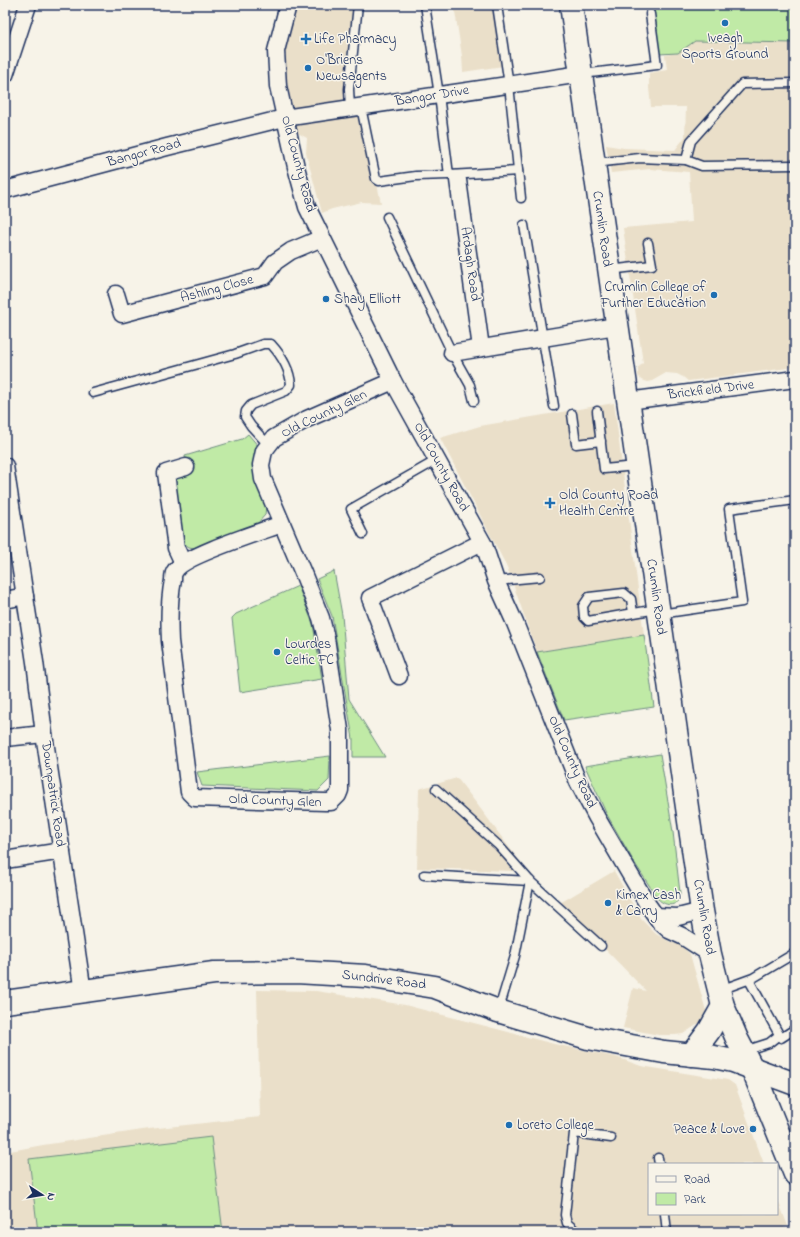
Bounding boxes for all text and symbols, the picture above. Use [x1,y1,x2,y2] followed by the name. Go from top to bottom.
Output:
[720,18,730,28] marker: Iveagh Sports Ground
[682,28,768,65] place label: Iveagh Sports Ground
[314,29,396,51] place label: Life Pharmacy
[301,34,311,44] marker: Life Pharmacy
[316,50,387,88] place label: O'Briens Newsagents
[303,63,313,73] marker: O'Briens Newsagents
[393,80,471,113] street label: Bangor Drive
[274,113,321,215] street label: Old County Road
[104,133,184,174] street label: Bangor Road
[586,190,618,269] street label: Crumlin Road
[453,226,486,303] street label: Ardagh Road
[178,269,257,310] street label: Ashling Close
[600,277,707,314] place label: Crumlin College of Further Education
[334,289,401,311] place label: Shay Elliott
[709,290,719,300] marker: Crumlin College of Further Education
[321,294,331,304] marker: Shay Elliott
[666,374,756,406] street label: Brickfield Drive
[278,384,371,445] street label: Old County Glen
[407,419,474,516] street label: Old County Road
[559,485,658,522] place label: Old County Road Health Centre
[544,497,556,509] marker: Old County Road Health Centre
[640,558,672,637] street label: Crumlin Road
[285,634,334,671] place label: Lourdes Celtic FC
[272,647,282,657] marker: Lourdes Celtic FC
[541,712,602,812] street label: Old County Road
[35,739,71,848] street label: Downpatrick Road
[228,789,322,814] street label: Old County Glen
[687,877,721,957] street label: Crumlin Road
[616,885,681,923] place label: Kimex Cash & Carry
[603,898,613,908] marker: Kimex Cash & Carry
[341,964,427,996] street label: Sundrive Road
[517,1115,594,1137] place label: Loreto College
[673,1119,746,1140] place label: Peace & Love
[504,1120,514,1130] marker: Loreto College
[748,1124,758,1134] marker: Peace & Love
[648,1163,778,1215] legend
[684,1171,710,1189] text: Road
[22,1175,62,1215] north arrow
[684,1191,706,1209] text: Park
[42,1192,59,1202] text: N

